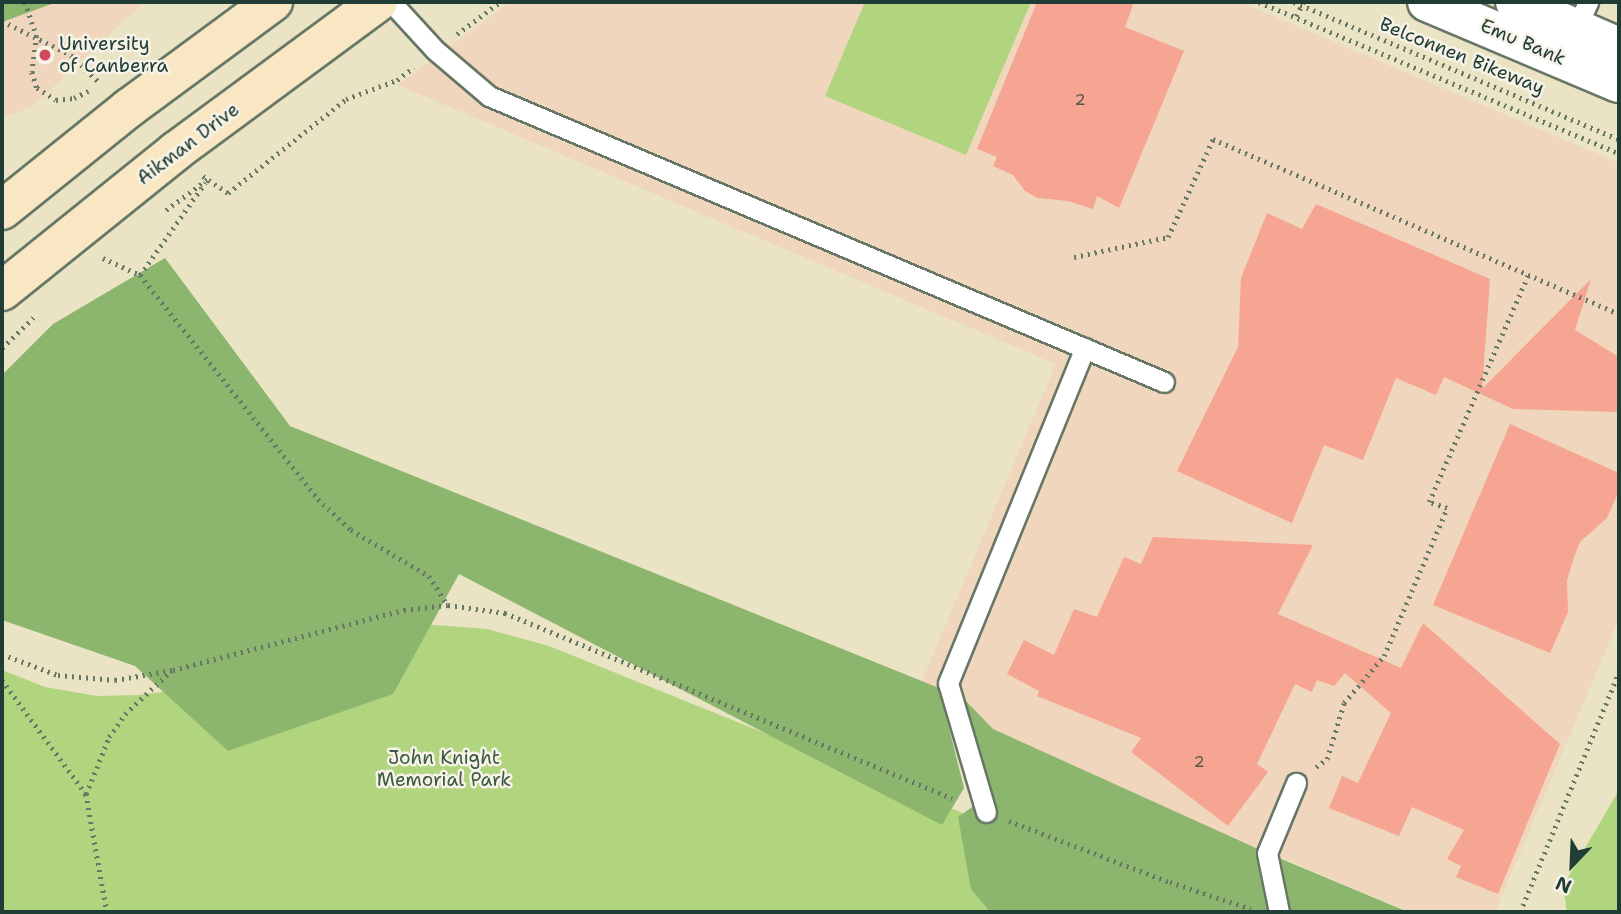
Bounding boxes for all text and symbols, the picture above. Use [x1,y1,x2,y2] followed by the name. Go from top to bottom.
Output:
[1376,13,1548,99] street label: Belconnen Bikeway
[1477,14,1569,70] street label: Emu Bank
[59,33,168,77] place label: University of Canberra
[37,47,53,63] marker: University of Canberra
[1074,90,1086,110] house number: 2
[132,98,244,190] street label: Aikman Drive
[377,747,511,791] park label: John Knight Memorial Park
[1193,752,1205,772] house number: 2
[1537,830,1607,900] north arrow
[1552,870,1575,899] text: N

